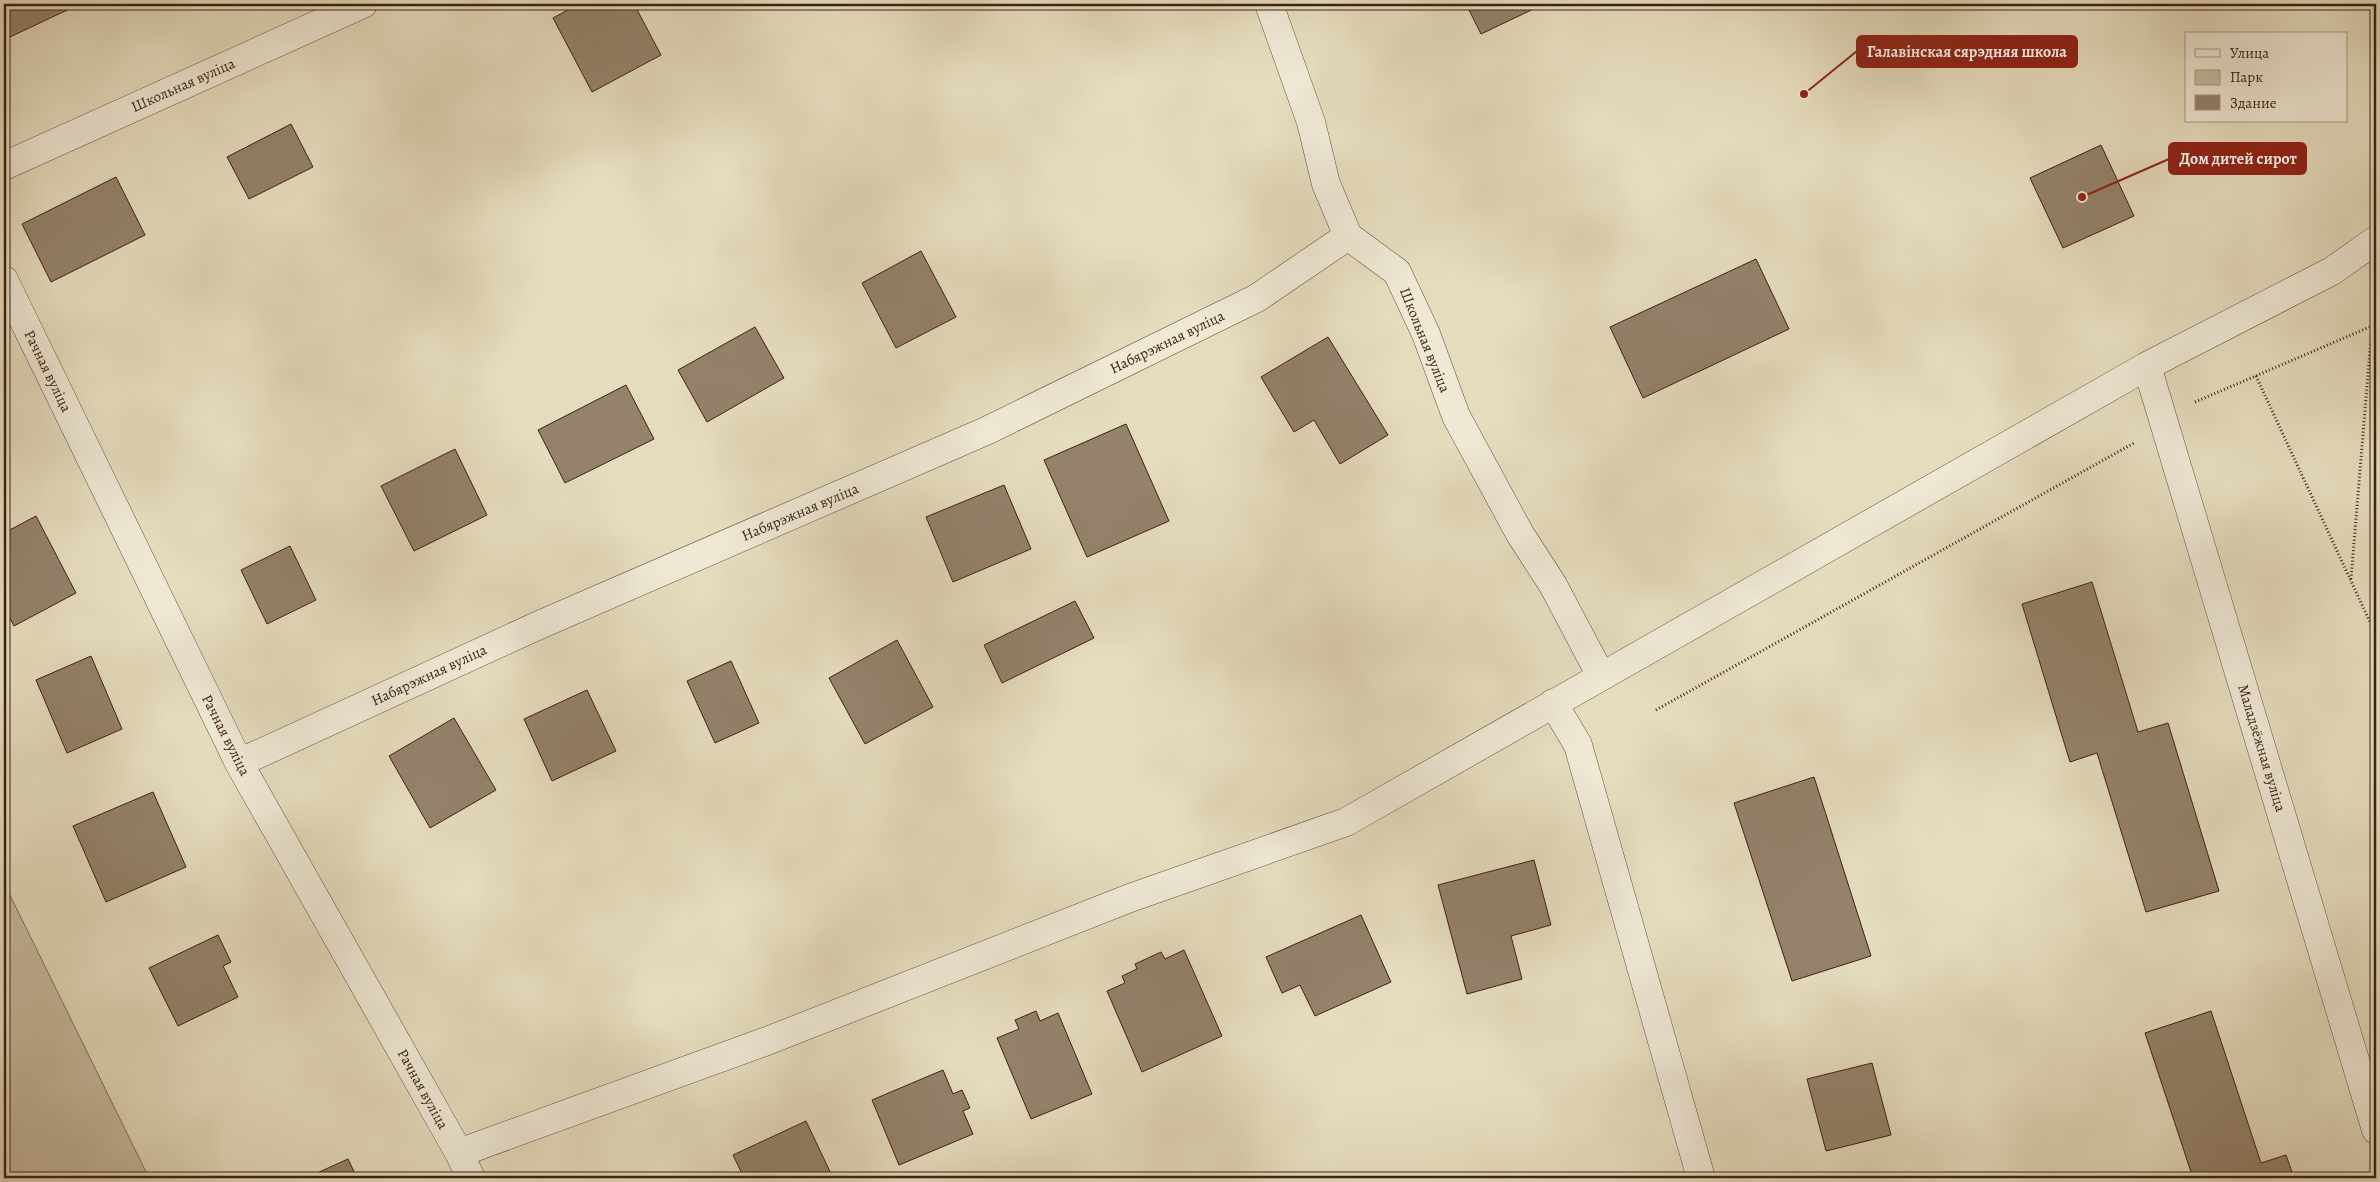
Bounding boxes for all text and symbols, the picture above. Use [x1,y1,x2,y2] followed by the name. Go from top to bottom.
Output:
[2185,32,2348,122] legend
[1857,36,2077,67] callout: Галавінская сярэдняя школа
[1867,41,2067,63] text: Галавінская сярэдняя школа
[2230,43,2269,63] text: Улица
[128,53,238,117] street label: Школьная вуліца
[2230,67,2263,87] text: Парк
[2230,93,2277,113] text: Здание
[2169,143,2306,174] callout: Дом дитей сирот
[2179,148,2298,170] text: Дом дитей сирот
[1395,284,1455,396] street label: Школьная вуліца
[1106,306,1228,378] street label: Набярэжная вуліца
[20,327,76,415] street label: Рачная вуліца
[738,478,862,546] street label: Набярэжная вуліца
[368,639,490,711] street label: Набярэжная вуліца
[2233,682,2291,814] street label: Маладзёжная вуліца
[197,691,255,779] street label: Рачная вуліца
[393,1045,453,1133] street label: Рачная вуліца

